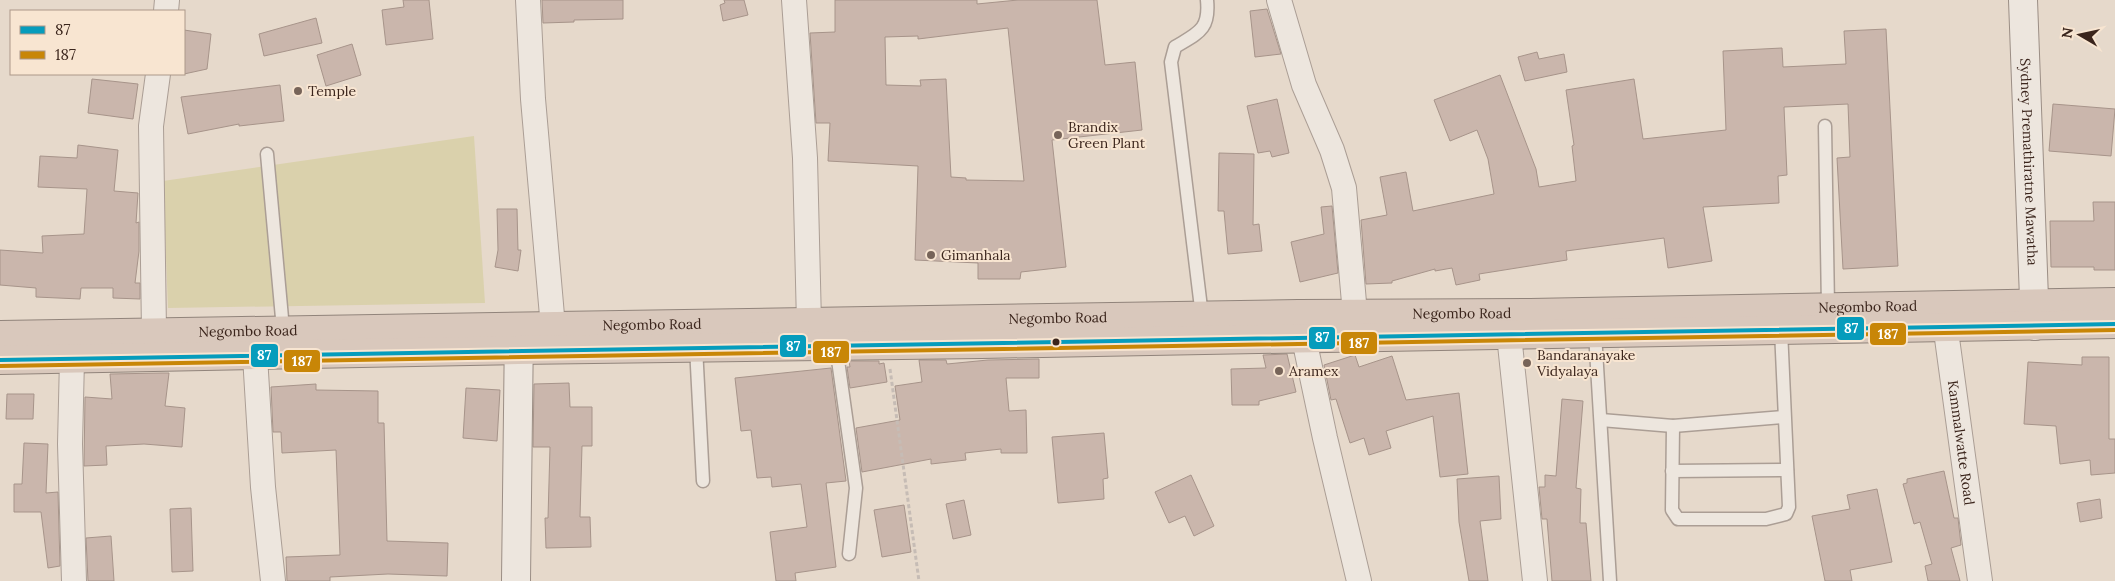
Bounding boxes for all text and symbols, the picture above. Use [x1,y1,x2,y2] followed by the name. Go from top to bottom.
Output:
[10,10,185,75] legend
[2055,10,2105,60] north arrow
[55,20,70,39] text: 87
[2057,26,2077,40] text: N
[55,45,76,64] text: 187
[2016,58,2042,266] street label: Sydney Premathiratne Mawatha
[308,82,357,100] place label: Temple
[292,85,304,97] marker: Temple
[1068,118,1146,152] place label: Brandix Green Plant
[1052,129,1064,141] marker: Brandix Green Plant
[941,246,1010,264] place label: Gimanhala
[925,249,937,261] marker: Gimanhala
[1818,297,1917,317] street label: Negombo Road
[1412,304,1511,323] street label: Negombo Road
[1008,308,1108,328] street label: Negombo Road
[602,315,702,334] street label: Negombo Road
[1836,316,1865,341] line badge: 87
[1844,319,1859,337] text: 87
[198,321,298,341] street label: Negombo Road
[1869,322,1907,346] line badge: 187
[1878,325,1899,343] text: 187
[1308,326,1336,350] line badge: 87
[1315,328,1330,346] text: 87
[1340,331,1378,355] line badge: 187
[779,334,807,358] line badge: 87
[1349,334,1370,352] text: 187
[786,337,801,355] text: 87
[1051,337,1061,347] unlabelled marker
[812,340,850,364] line badge: 187
[250,343,279,368] line badge: 87
[821,343,842,361] text: 187
[257,346,272,364] text: 87
[1536,346,1636,380] place label: Bandaranayake Vidyalaya
[283,349,321,373] line badge: 187
[292,352,313,370] text: 187
[1521,357,1533,369] marker: Bandaranayake Vidyalaya
[1288,362,1339,380] place label: Aramex
[1273,365,1285,377] marker: Aramex
[1944,379,1979,506] street label: Kammalwatte Road

